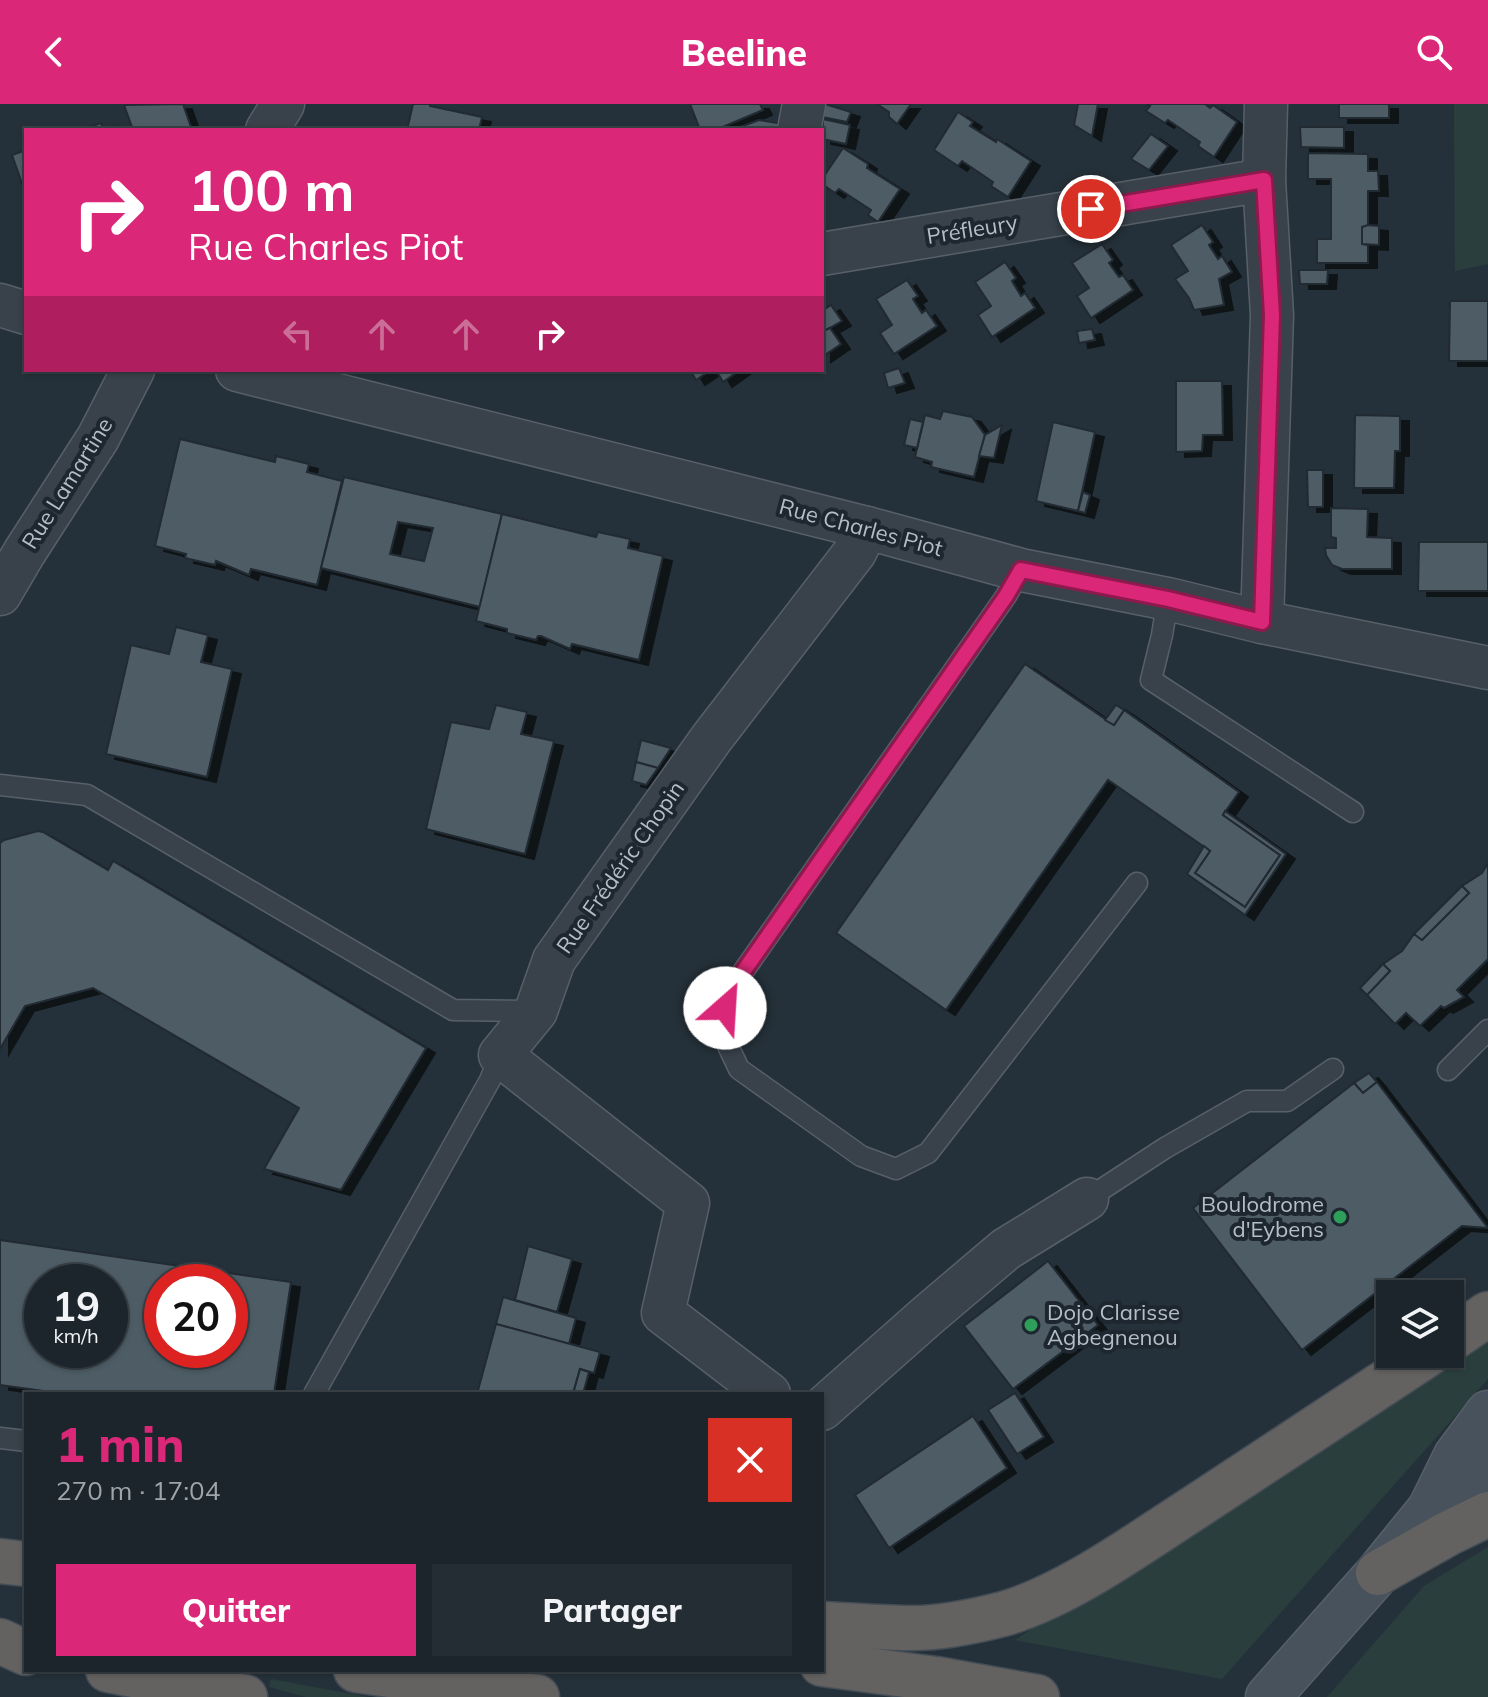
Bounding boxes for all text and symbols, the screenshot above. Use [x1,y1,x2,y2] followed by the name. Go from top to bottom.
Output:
[32,30,76,74] icon: back
[681,30,807,75] text: Beeline
[1412,30,1456,74] icon: search
[188,155,355,225] text: 100 m
[56,160,160,264] icon: right
[1057,175,1125,243] pin
[1069,187,1113,231] icon: arrive
[925,208,1020,250] street label: Préfleury
[188,224,463,269] text: Rue Charles Piot
[276,312,320,356] icon: left
[360,312,404,356] icon: ahead
[444,312,488,356] icon: ahead
[528,312,572,356] icon: right
[15,412,119,554] street label: Rue Lamartine
[776,492,946,562] street label: Rue Charles Piot
[550,775,690,959] street label: Rue Frédéric Chopin
[683,966,767,1050] position arrow
[1201,1190,1324,1243] place label: Boulodrome d'Eybens
[1331,1208,1349,1226] marker: Boulodrome d'Eybens
[144,1264,248,1368] speed limit sign: 20
[1376,1280,1464,1368] map controls
[1376,1280,1464,1368] button: layers
[52,1281,100,1331] text: 19
[1047,1298,1180,1351] place label: Dojo Clarisse Agbegnenou
[1022,1316,1040,1334] marker: Dojo Clarisse Agbegnenou
[53,1323,99,1348] text: km/h
[56,1414,185,1474] text: 1 min
[708,1418,792,1502] button: close
[56,1474,220,1507] text: 270 m · 17:04
[56,1564,416,1656] button: Quitter
[432,1564,792,1656] button: Partager

